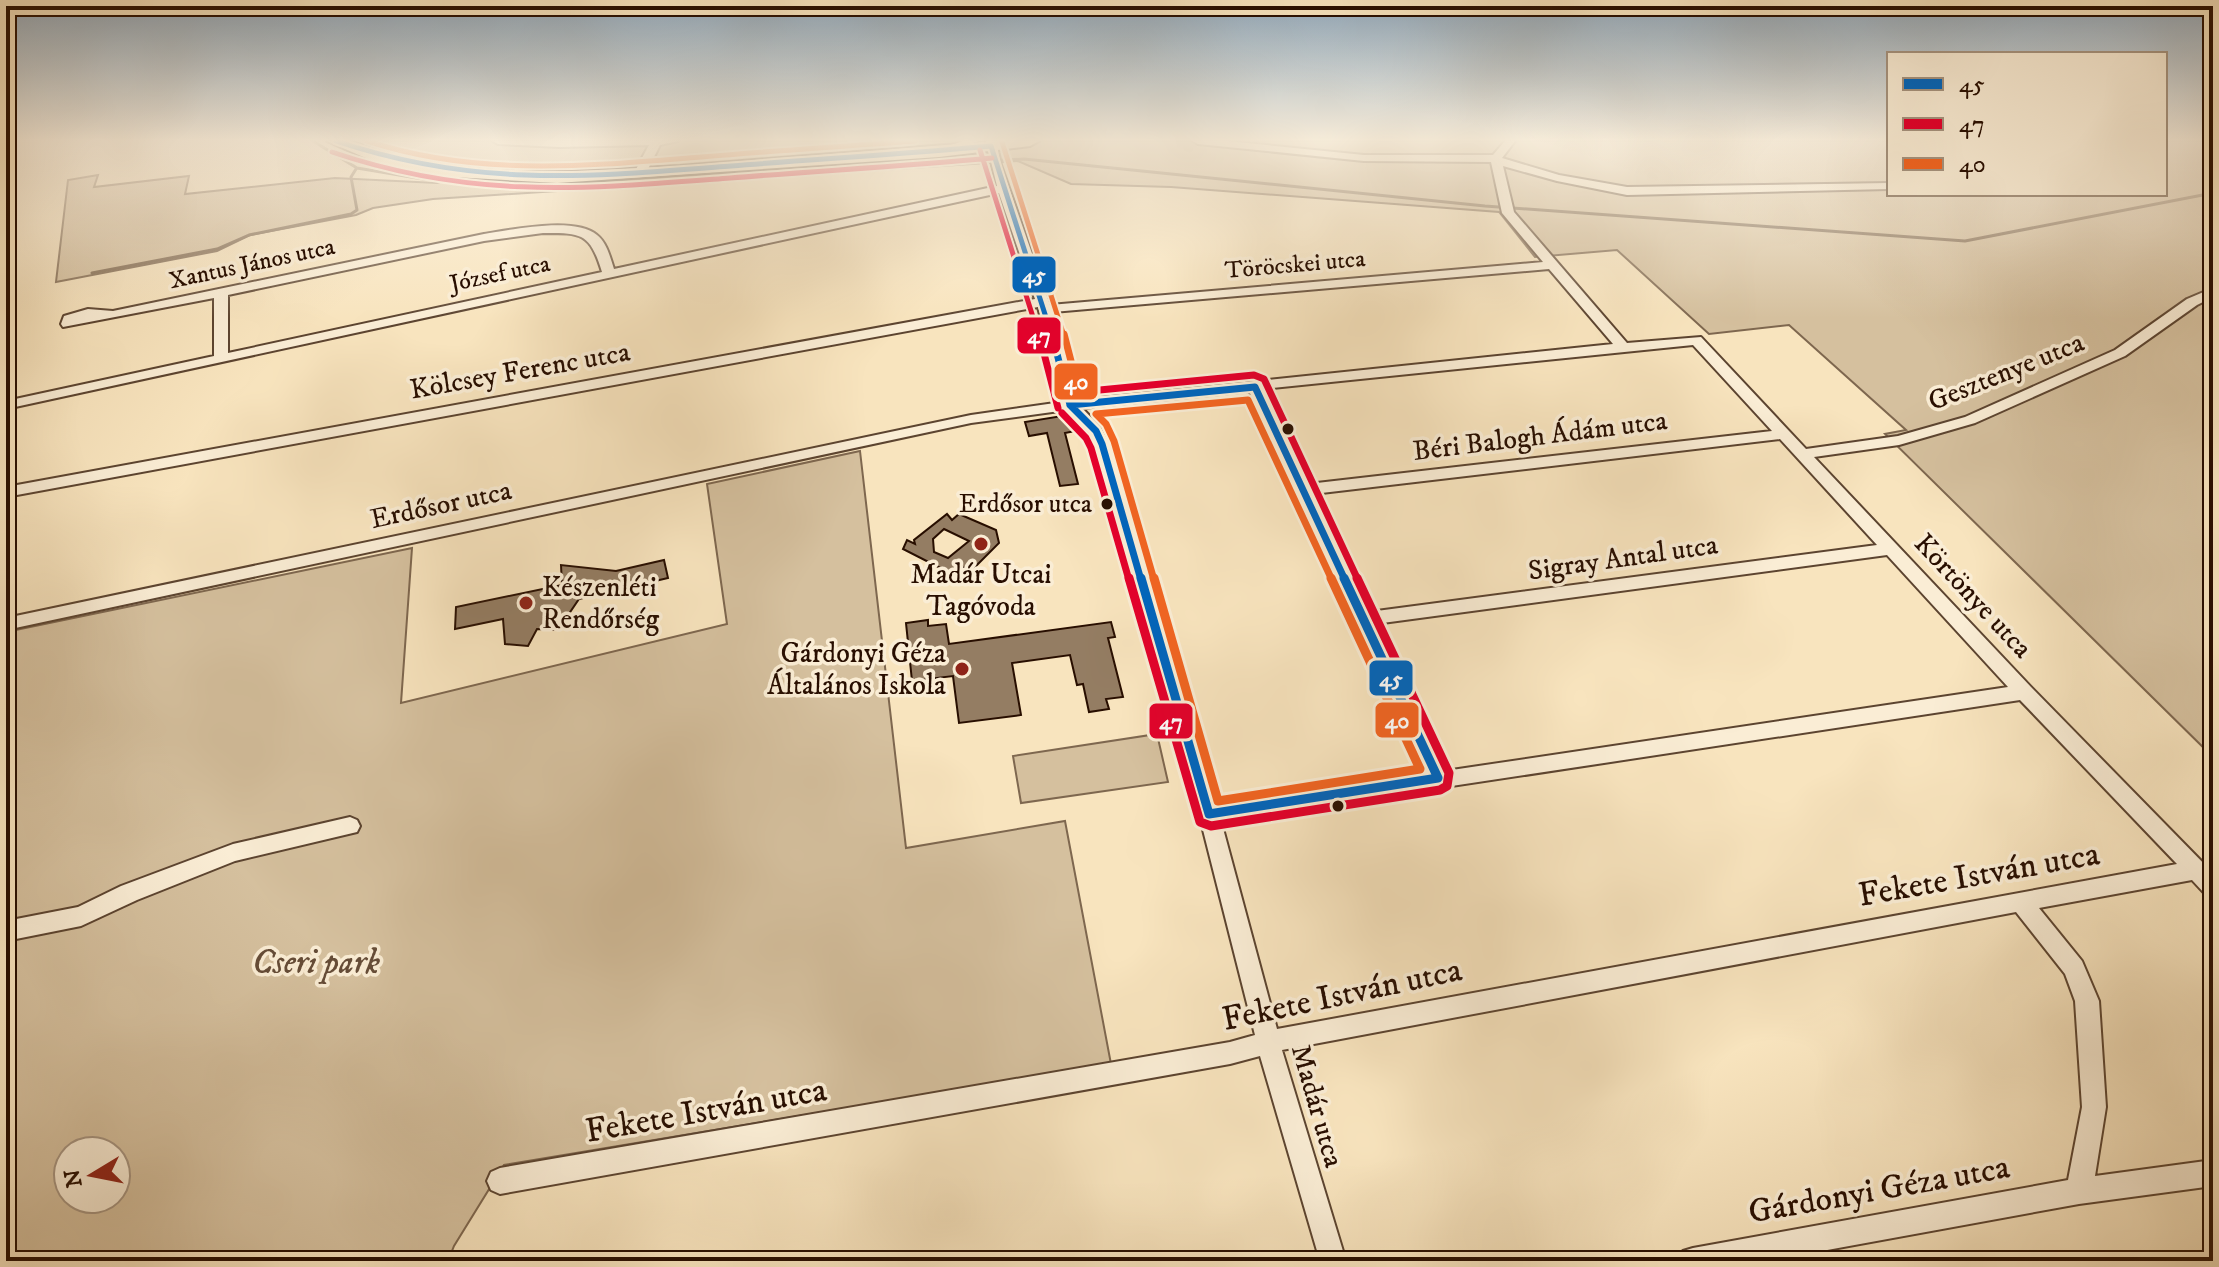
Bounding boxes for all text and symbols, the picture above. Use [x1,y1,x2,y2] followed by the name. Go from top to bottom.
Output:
[1887,52,2167,196] legend
[1959,70,1985,100] text: 45
[1959,110,1985,140] text: 47
[1959,150,1986,180] text: 40
[166,232,338,296] street label: Xantus János utca
[1223,244,1367,286] street label: Töröcskei utca
[445,249,554,300] street label: József utca
[1011,255,1057,294] line badge: 45
[1022,262,1046,289] text: 45
[1016,316,1062,355] line badge: 47
[1027,323,1051,350] text: 47
[1923,325,2089,419] street label: Gesztenye utca
[407,334,633,408] street label: Kölcsey Ferenc utca
[1053,362,1099,401] line badge: 40
[1064,369,1088,396] text: 40
[1411,402,1669,469] street label: Béri Balogh Ádám utca
[1280,421,1296,437] unlabelled marker
[367,473,515,537] street label: Erdősor utca
[959,488,1092,521] place label: Erdősor utca
[1099,496,1115,512] marker: Erdősor utca
[1906,526,2040,666] street label: Körtönye utca
[1526,527,1720,589] street label: Sigray Antal utca
[972,535,990,553] marker: Madár Utcai Tagóvoda
[910,557,1052,624] place label: Madár Utcai Tagóvoda
[542,570,659,637] place label: Készenléti Rendőrség
[517,594,535,612] marker: Készenléti Rendőrség
[767,636,946,703] place label: Gárdonyi Géza Általános Iskola
[1368,659,1414,697] line badge: 45
[953,660,971,678] marker: Gárdonyi Géza Általános Iskola
[1379,666,1403,693] text: 45
[1374,701,1420,739] line badge: 40
[1148,702,1194,740] line badge: 47
[1385,708,1409,735] text: 40
[1159,709,1183,736] text: 47
[1330,798,1346,814] unlabelled marker
[1855,833,2103,917] street label: Fekete István utca
[252,942,381,984] park label: Cseri park
[1218,949,1466,1041] street label: Fekete István utca
[1283,1041,1351,1172] street label: Madár utca
[582,1069,830,1153] street label: Fekete István utca
[52,1135,132,1215] north arrow
[1745,1146,2014,1234] street label: Gárdonyi Géza utca
[59,1167,89,1189] text: N

